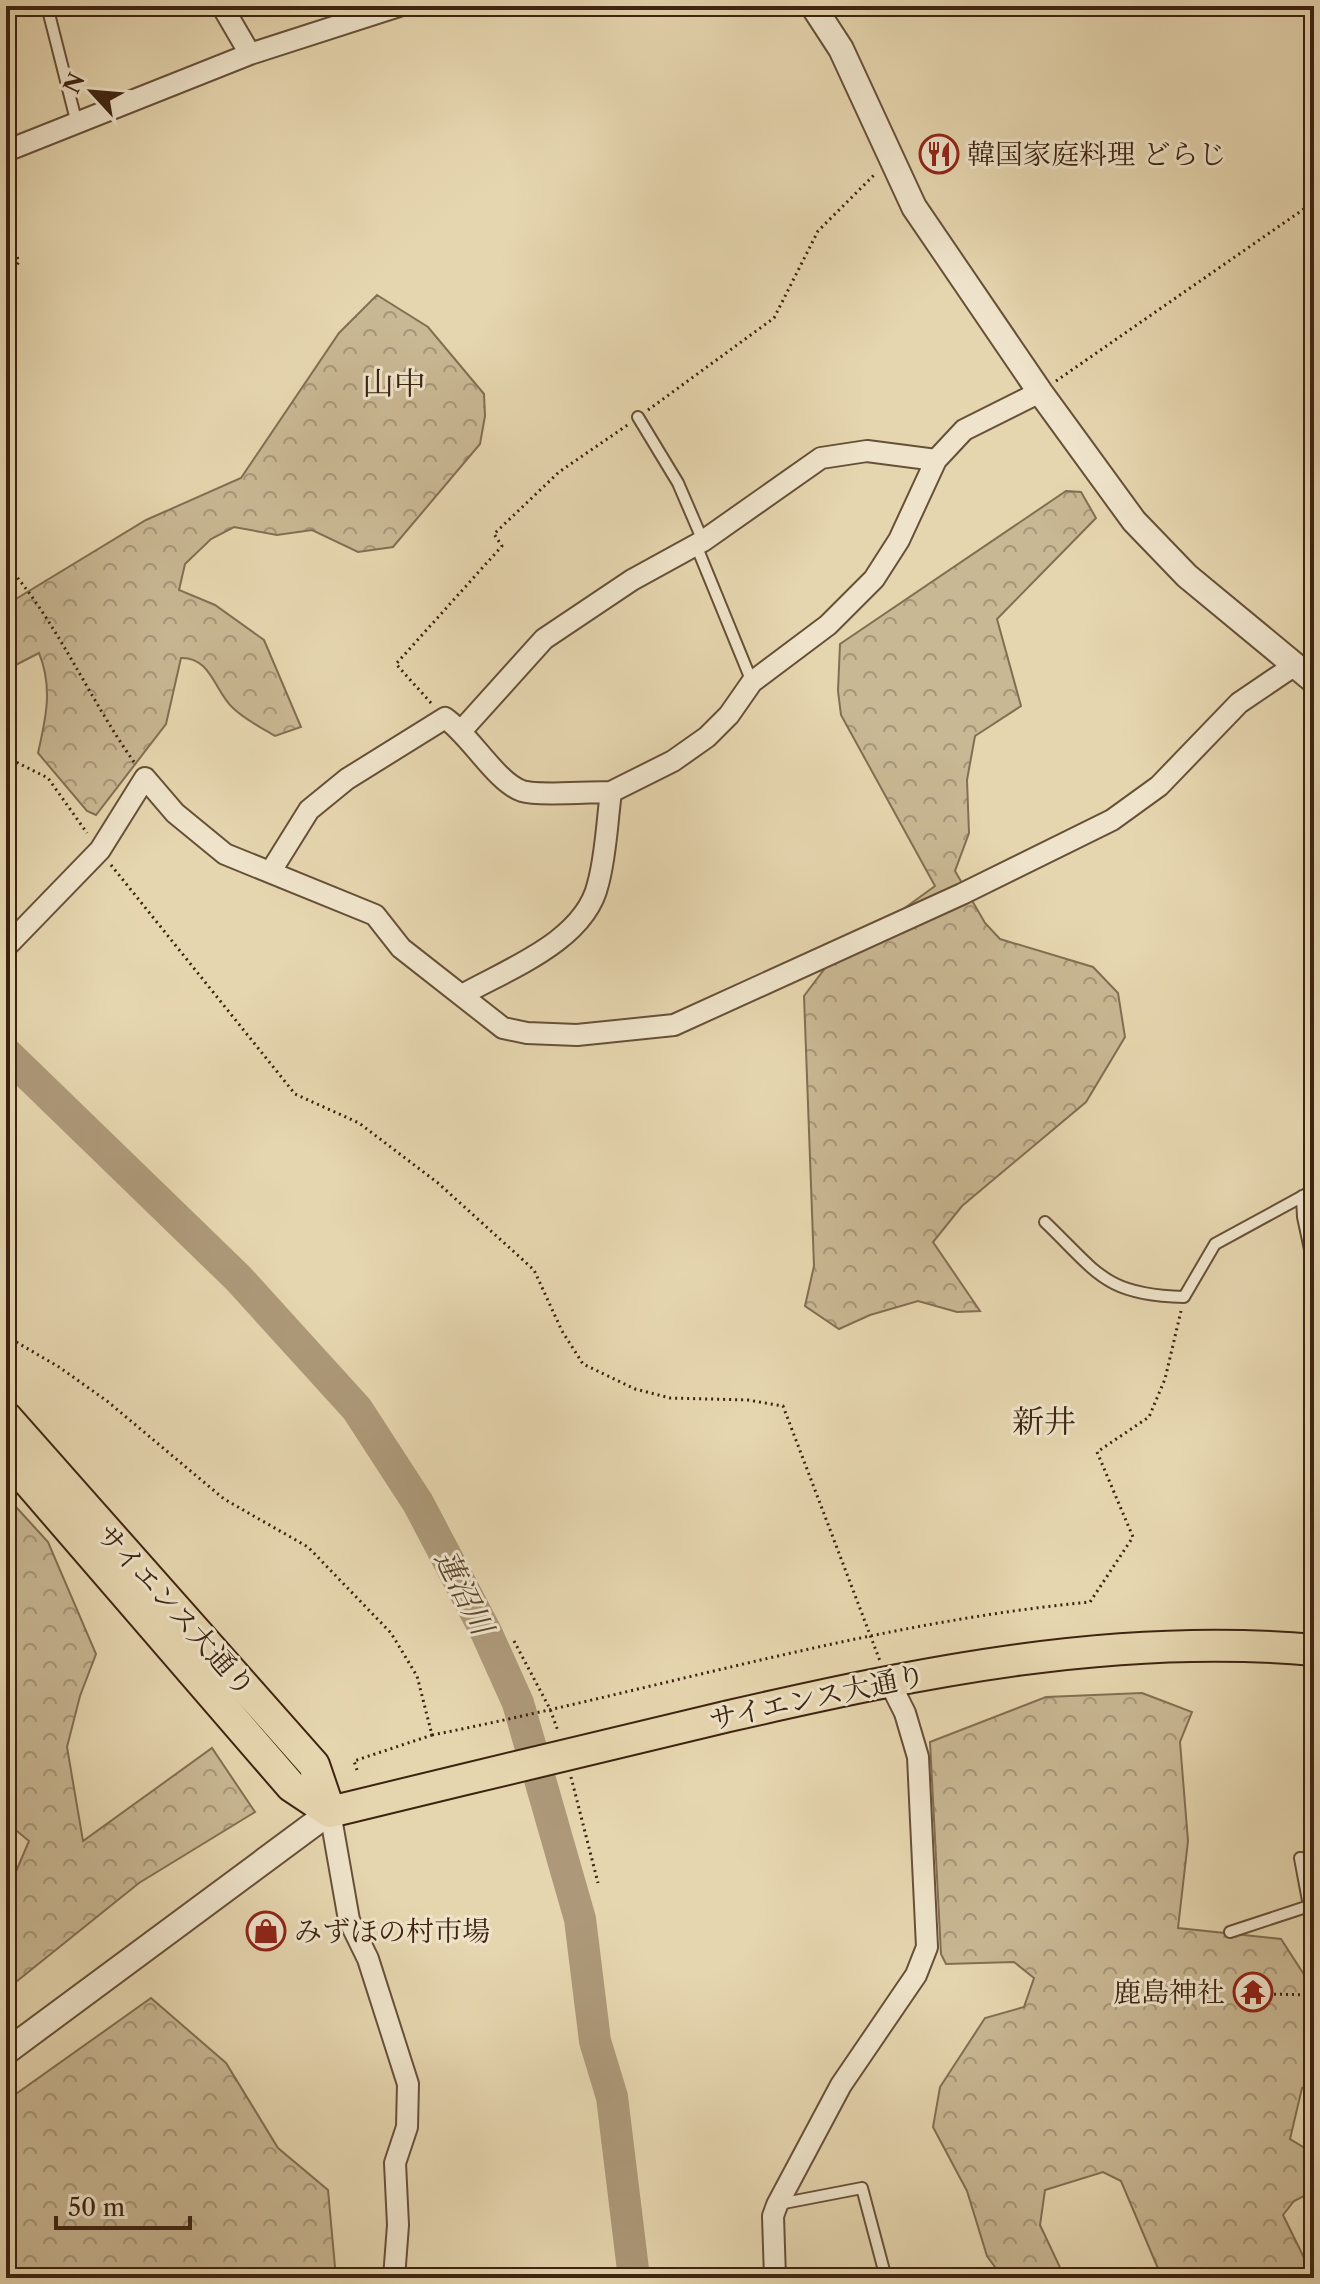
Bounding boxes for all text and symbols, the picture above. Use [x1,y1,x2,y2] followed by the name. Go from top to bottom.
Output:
[52,52,132,132] north arrow
[58,69,91,98] text: N
[918,133,960,175] restaurant icon: 韓国家庭料理 どらじ
[967,137,1226,171] place label: 韓国家庭料理 どらじ
[362,364,426,403] district label: 山中
[1012,1402,1076,1441] district label: 新井
[90,1517,262,1703] street label: サイエンス大通り
[427,1544,502,1643] water label: 蓮沼川
[706,1657,928,1737] street label: サイエンス大通り
[245,1910,287,1952] shop icon: みずほの村市場
[294,1914,490,1948] place label: みずほの村市場
[1232,1971,1274,2013] temple icon: 鹿島神社
[1113,1975,1225,2009] place label: 鹿島神社
[56,2180,190,2230] scale bar
[68,2193,125,2222] text: 50 m

